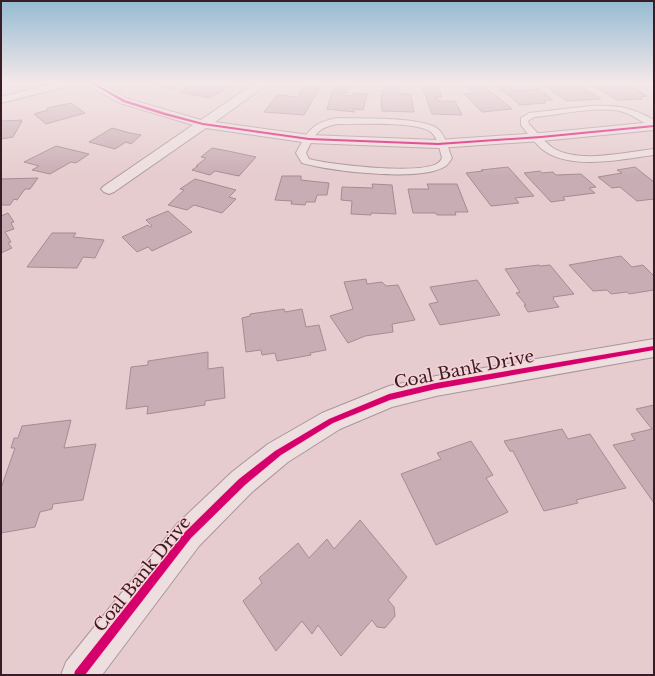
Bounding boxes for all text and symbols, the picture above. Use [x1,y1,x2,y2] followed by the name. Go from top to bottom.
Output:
[392,346,536,393] street label: Coal Bank Drive
[89,512,195,636] street label: Coal Bank Drive

